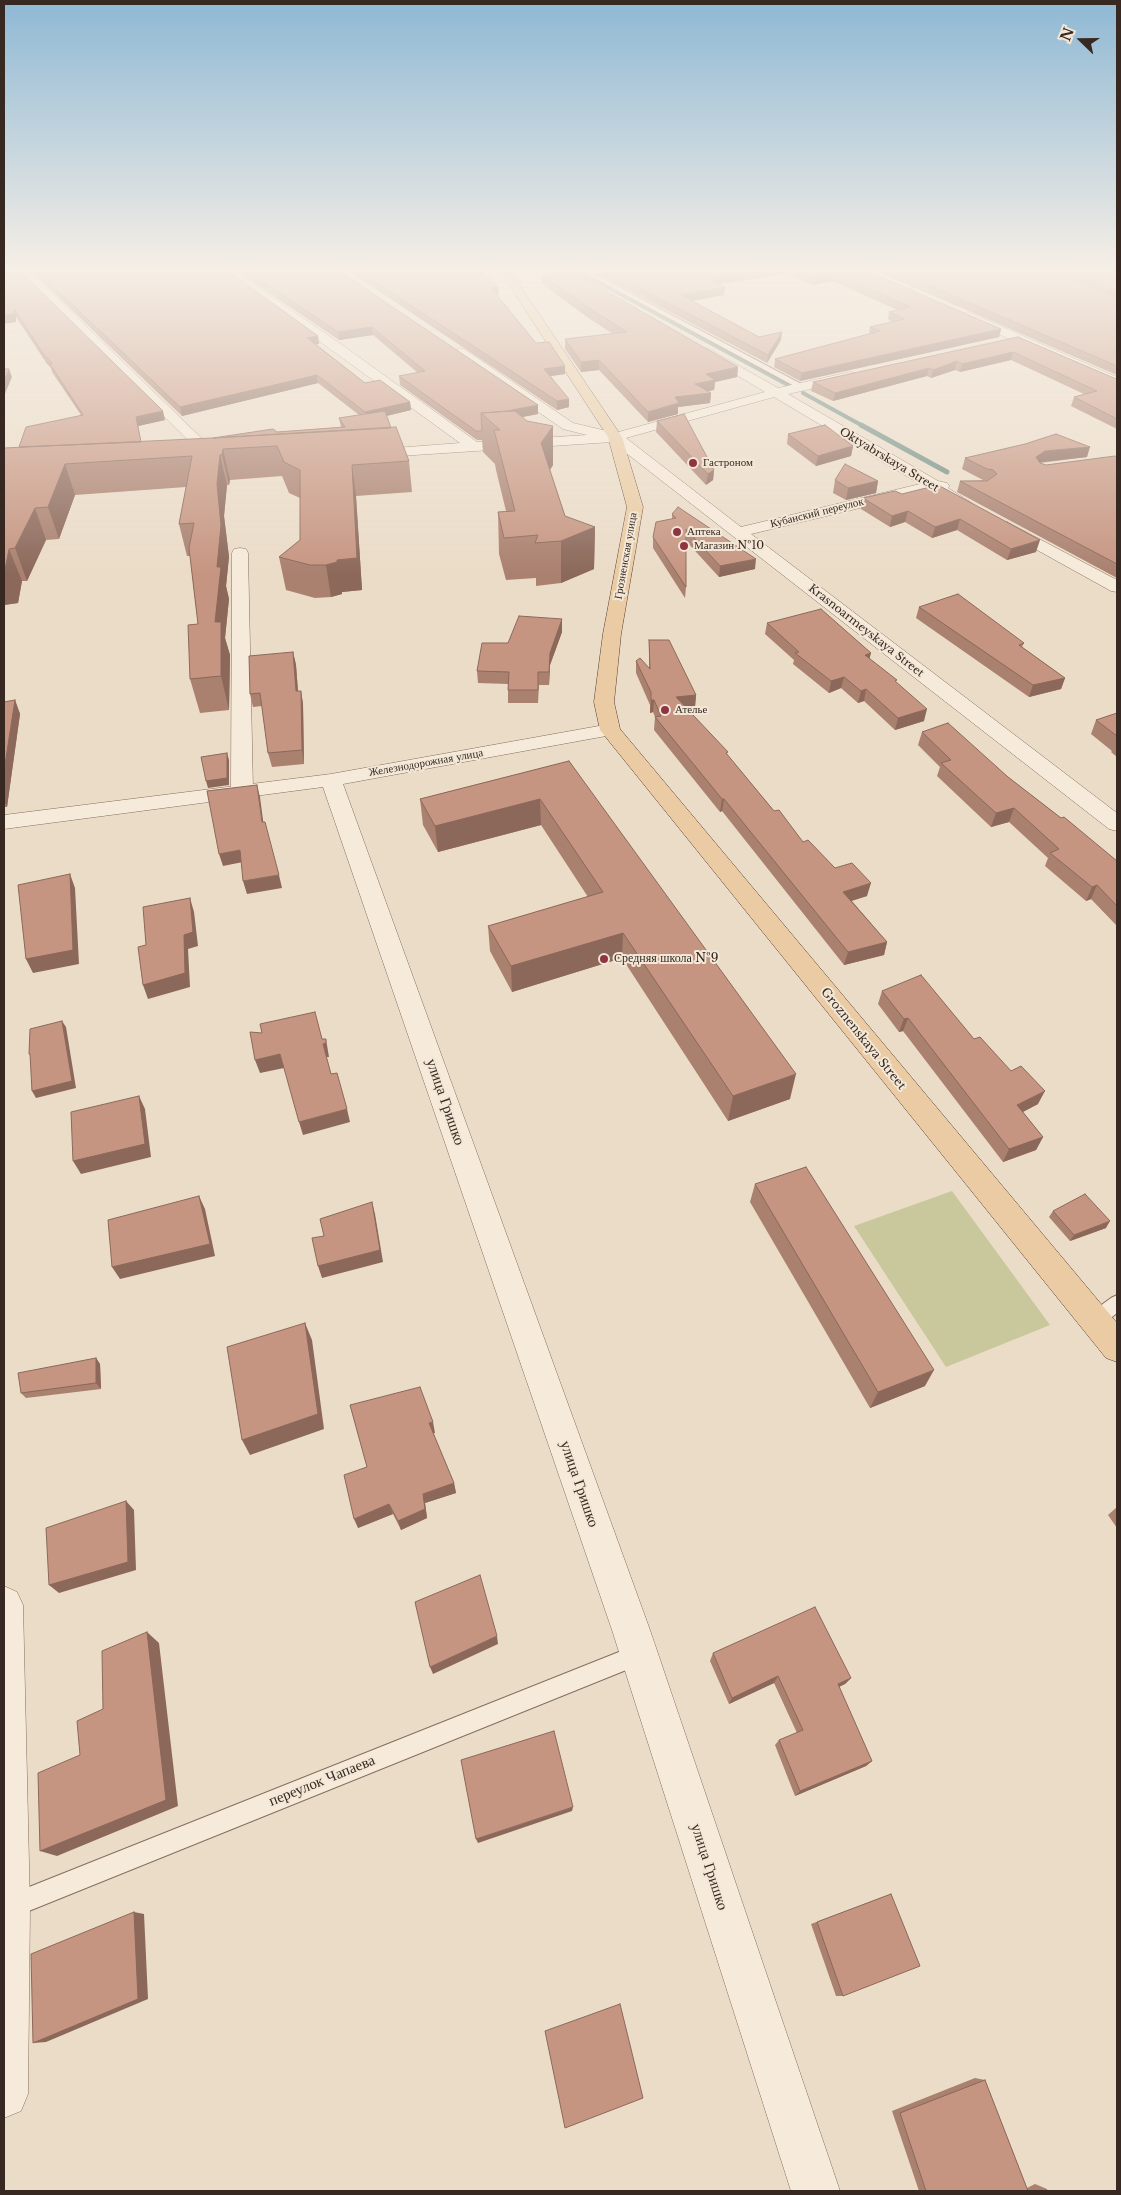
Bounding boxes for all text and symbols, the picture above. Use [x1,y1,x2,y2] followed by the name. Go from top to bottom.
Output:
[1056,15,1106,65] north arrow
[1056,25,1078,44] text: N
[837,425,941,495] street label: Oktyabrskaya Street
[703,456,753,470] place label: Гастроном
[687,457,699,469] marker: Гастроном
[769,495,865,531] street label: Кубанский переулок
[612,512,640,600] street label: Грозненская улица
[687,525,721,539] place label: Аптека
[671,526,683,538] marker: Аптека
[694,539,764,553] place label: Магазин №10
[678,540,690,552] marker: Магазин №10
[806,582,926,680] street label: Krasnoarmeyskaya Street
[675,703,707,717] place label: Ателье
[659,704,671,716] marker: Ателье
[368,746,484,780] street label: Железнодорожная улица
[614,952,718,966] place label: Средняя школа №9
[598,953,610,965] marker: Средняя школа №9
[817,985,909,1093] street label: Groznenskaya Street
[422,1056,468,1148] street label: улица Гришко
[556,1438,602,1530] street label: улица Гришко
[266,1751,378,1811] street label: переулок Чапаева
[687,1821,731,1913] street label: улица Гришко

